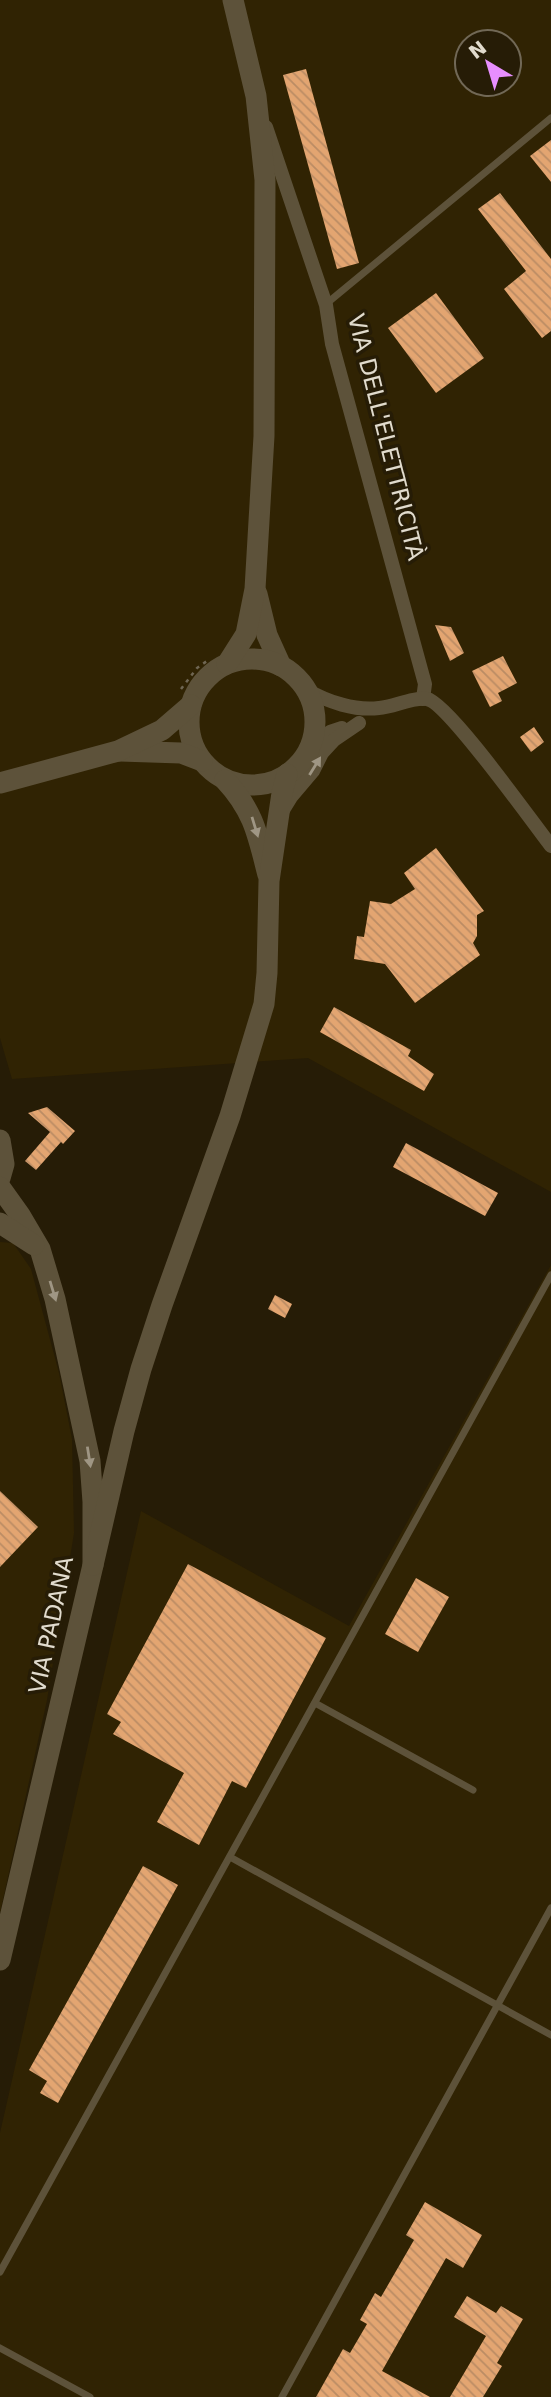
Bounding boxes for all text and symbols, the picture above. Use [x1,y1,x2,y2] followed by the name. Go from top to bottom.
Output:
[453,28,523,98] north arrow
[464,36,491,63] text: N
[343,311,430,563] street label: VIA DELL'ELETTRICITÀ
[308,756,321,776] one-way arrow
[250,817,260,838] one-way arrow
[48,1280,58,1301] one-way arrow
[83,1446,94,1468] one-way arrow
[24,1554,78,1696] street label: VIA PADANA

